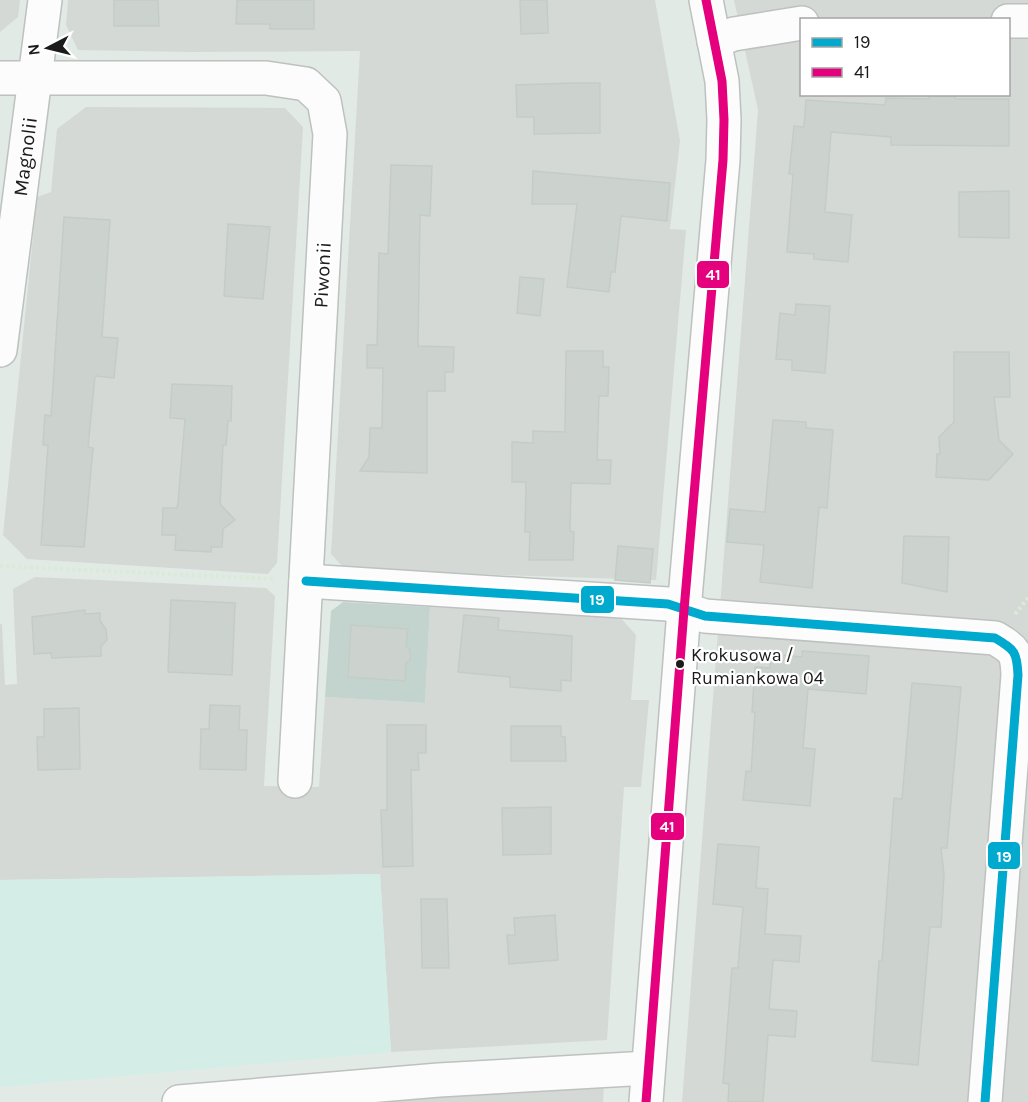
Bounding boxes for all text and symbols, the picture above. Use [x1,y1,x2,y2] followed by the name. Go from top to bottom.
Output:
[18,18,78,78] north arrow
[800,18,1010,96] legend
[854,31,870,53] text: 19
[23,43,44,57] text: N
[854,61,870,83] text: 41
[9,116,42,198] street label: Magnolii
[309,241,336,309] street label: Piwonii
[696,260,730,289] line badge: 41
[705,265,721,284] text: 41
[580,585,615,614] line badge: 19
[589,590,605,609] text: 19
[691,644,824,689] place label: Krokusowa / Rumiankowa 04
[674,658,686,670] marker: Krokusowa / Rumiankowa 04
[650,812,685,841] line badge: 41
[659,817,675,836] text: 41
[987,841,1021,870] line badge: 19
[996,847,1012,866] text: 19

